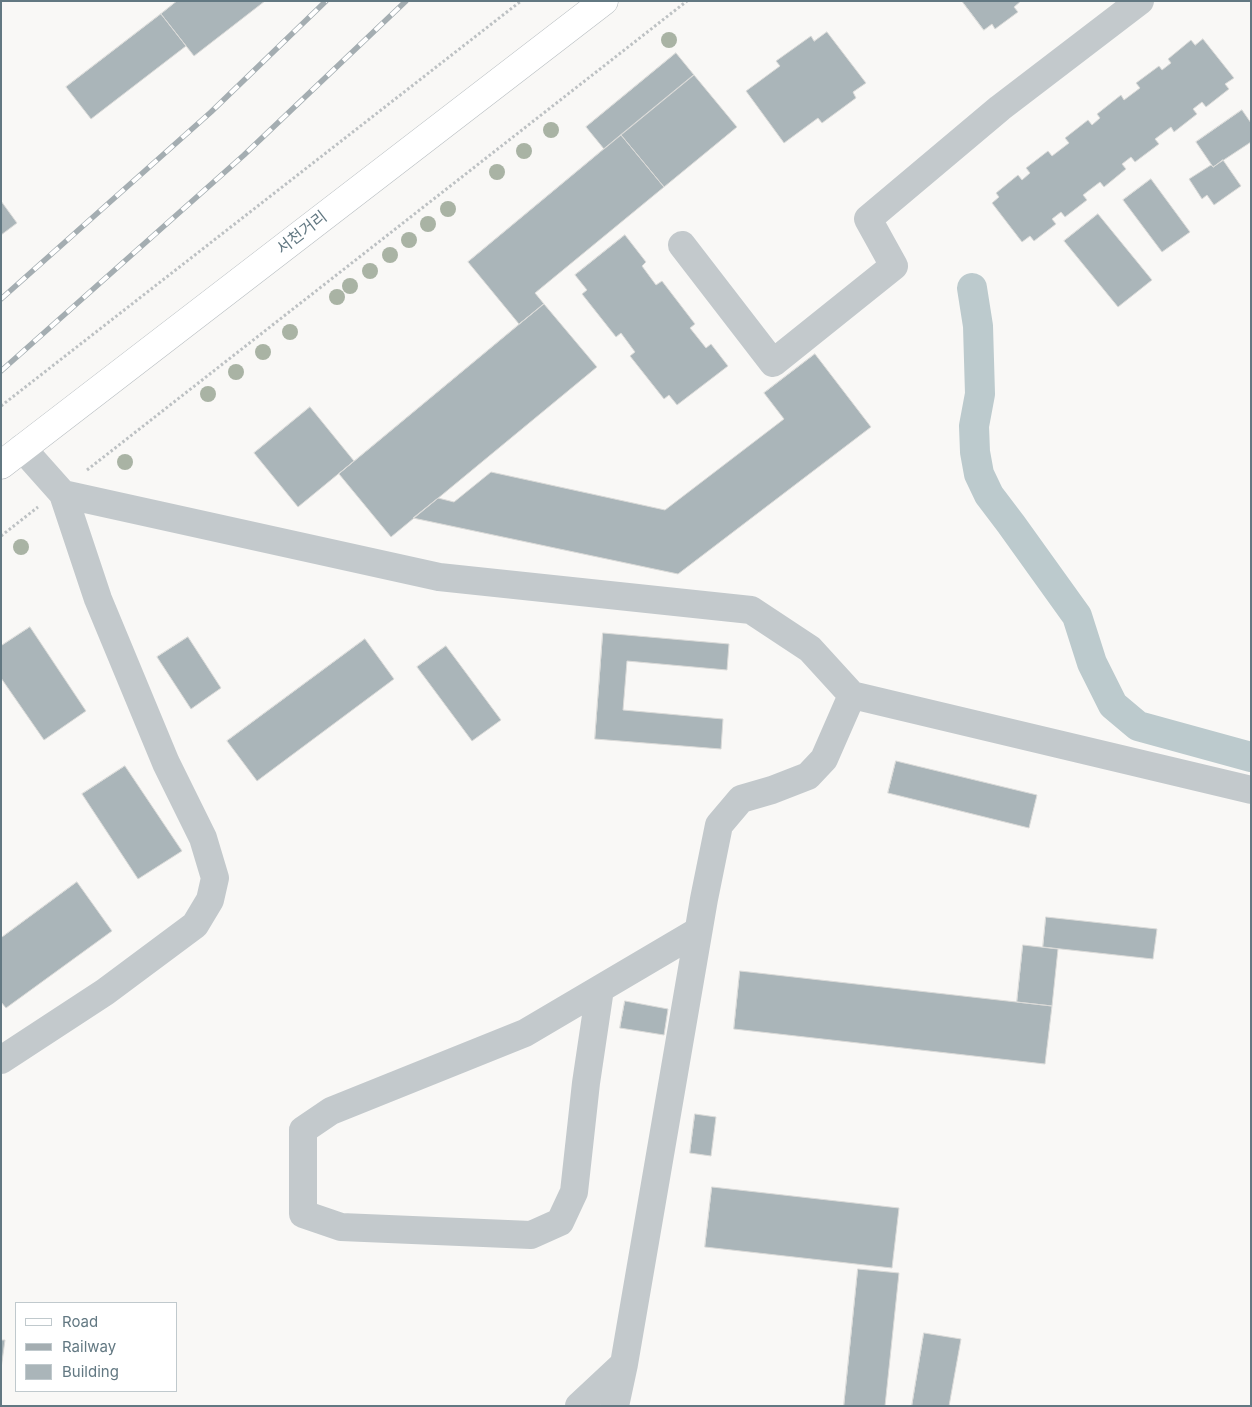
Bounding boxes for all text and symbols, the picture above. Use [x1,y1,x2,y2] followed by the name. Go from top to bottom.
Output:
[273,207,331,259] street label: 서천거리
[15,1302,178,1392] legend
[62,1312,98,1331] text: Road
[62,1337,116,1356] text: Railway
[62,1362,119,1381] text: Building

